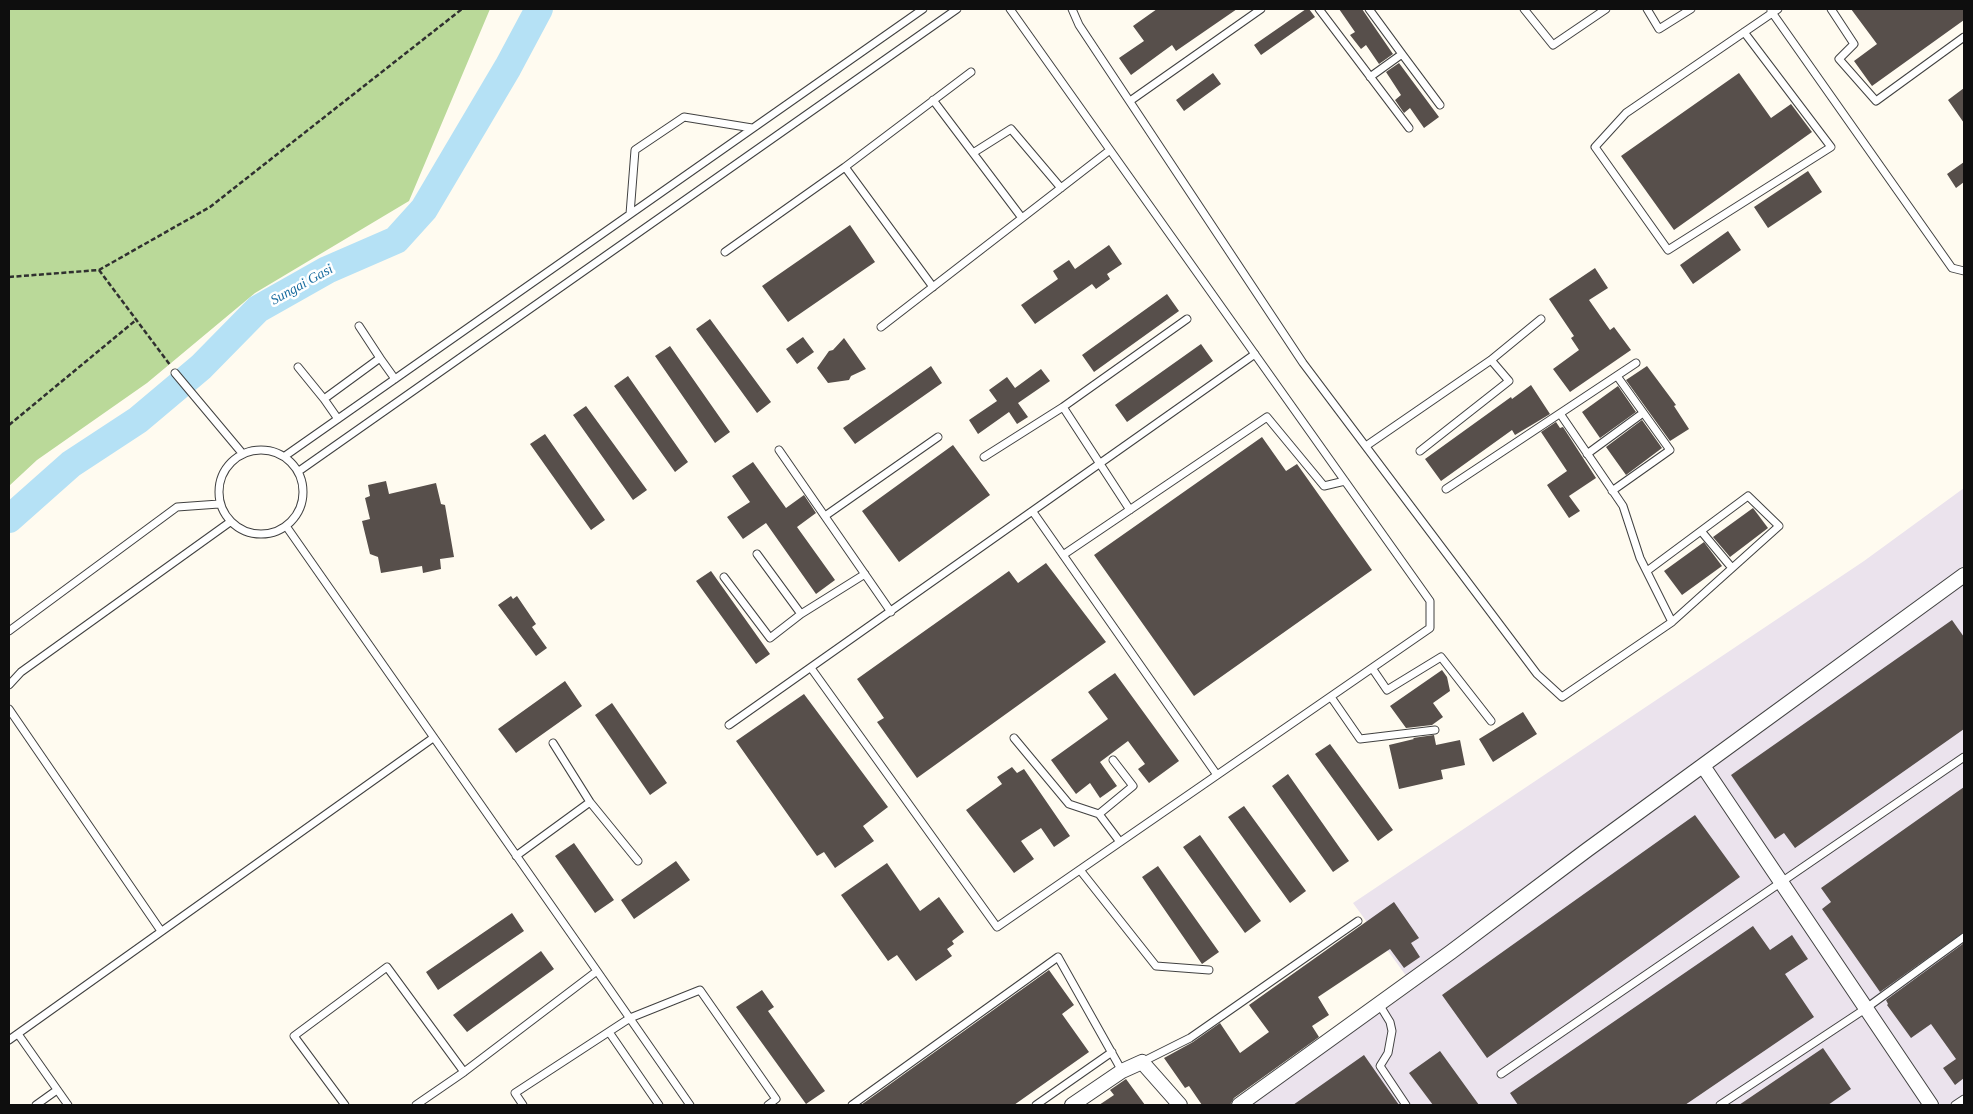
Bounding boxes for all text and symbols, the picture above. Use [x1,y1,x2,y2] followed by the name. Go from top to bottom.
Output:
[268,261,336,309] water label: Sungai Gasi

